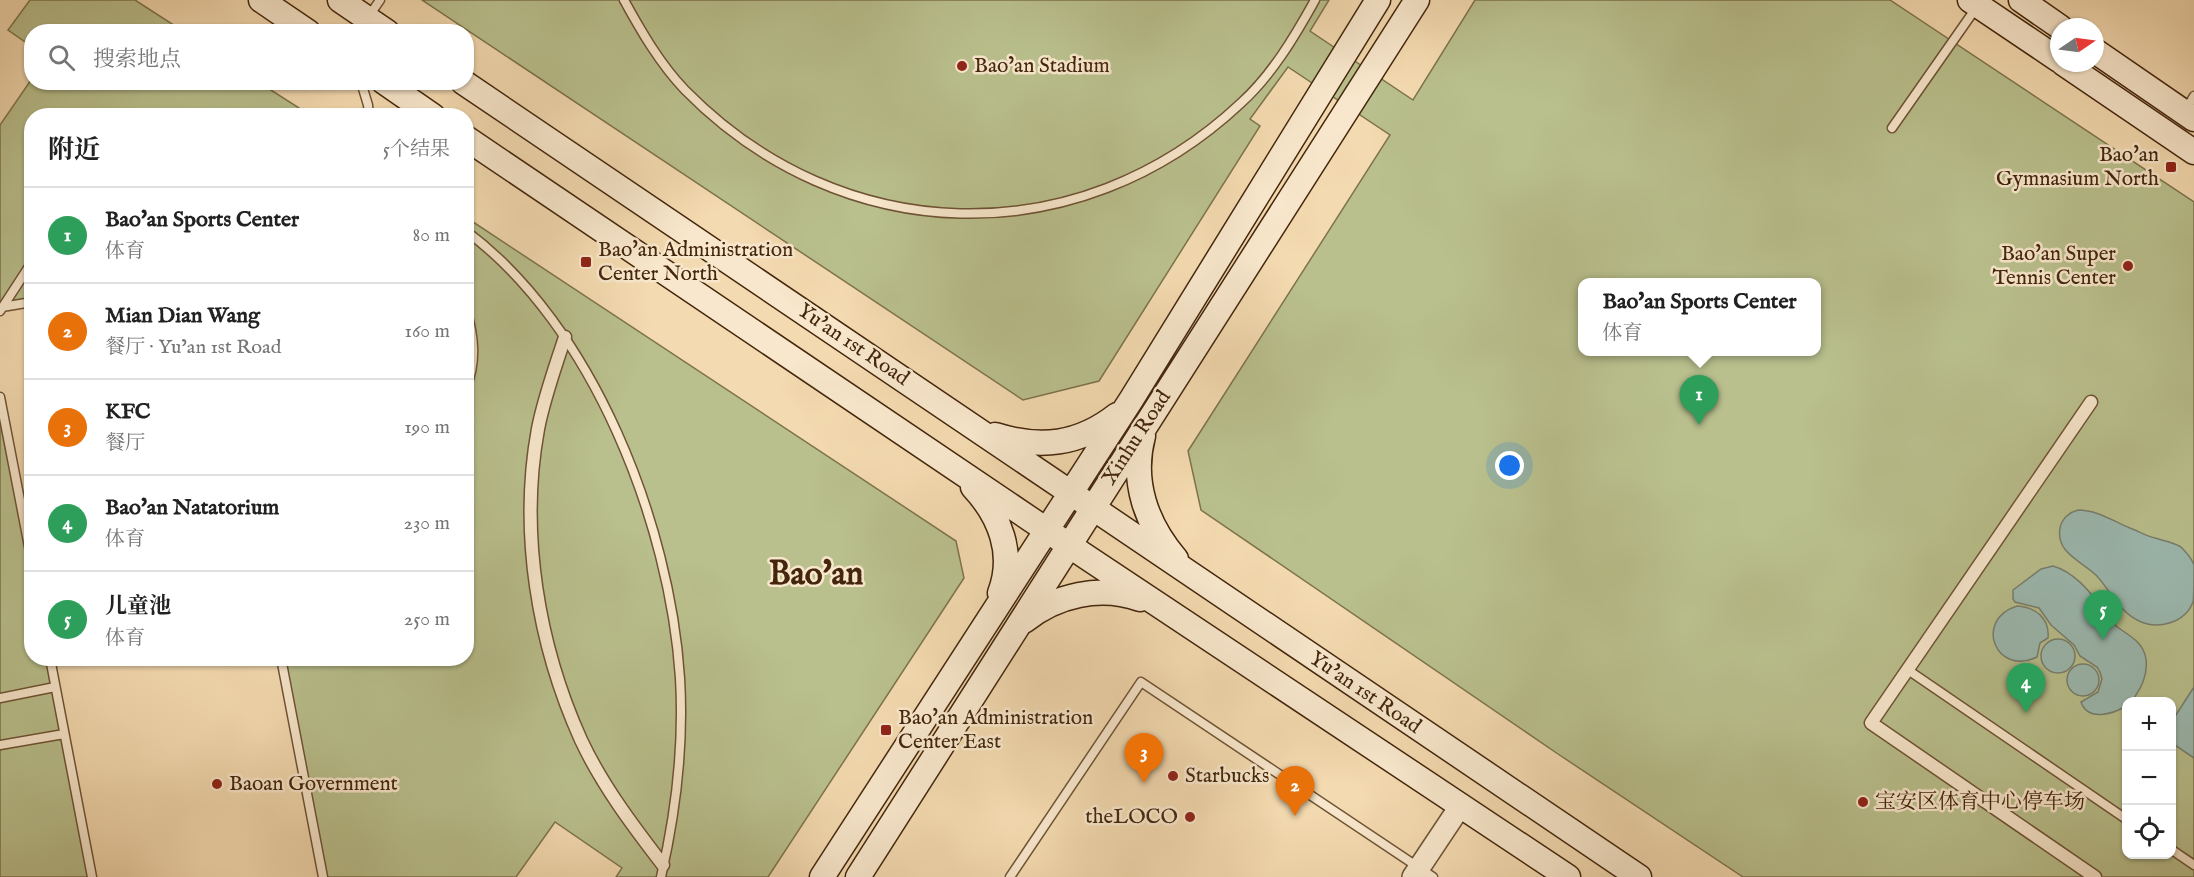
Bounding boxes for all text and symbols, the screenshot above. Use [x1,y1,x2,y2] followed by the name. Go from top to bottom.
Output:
[2050,18,2104,72] north arrow
[24,24,474,90] search box
[45,41,78,74] icon: search
[93,46,181,74] text: 搜索地点
[974,53,1110,80] place label: Bao’an Stadium
[955,59,969,73] marker: Bao’an Stadium
[48,134,100,167] text: 附近
[383,137,450,162] text: 5个结果
[1996,142,2159,193] place label: Bao'an Gymnasium North
[2164,160,2178,174] marker: Bao'an Gymnasium North
[105,206,299,234] text: Bao'an Sports Center
[64,223,71,248] text: 1
[413,223,450,248] text: 80 m
[598,237,793,288] place label: Bao'an Administration Center North
[105,239,145,264] text: 体育
[1993,241,2116,292] place label: Bao'an Super Tennis Center
[579,255,593,269] marker: Bao'an Administration Center North
[2121,259,2135,273] marker: Bao'an Super Tennis Center
[1578,278,1821,356] popup
[1602,288,1797,316] text: Bao'an Sports Center
[792,298,915,393] street label: Yu'an 1st Road
[105,302,260,330] text: Mian Dian Wang
[63,319,72,344] text: 2
[404,319,450,344] text: 160 m
[1602,321,1642,346] text: 体育
[105,335,281,360] text: 餐厅 · Yu’an 1st Road
[1680,376,1718,425] pin: 1
[1096,385,1178,491] street label: Xinhu Road
[105,398,151,426] text: KFC
[64,415,71,440] text: 3
[404,415,450,440] text: 190 m
[105,431,145,456] text: 餐厅
[1495,451,1524,480] your location
[105,494,279,522] text: Bao'an Natatorium
[63,511,72,536] text: 4
[404,511,450,536] text: 230 m
[105,527,145,552] text: 体育
[769,554,864,596] district label: Bao'an
[2084,590,2122,640] pin: 5
[105,593,171,621] text: 儿童池
[64,607,71,632] text: 5
[404,607,450,632] text: 250 m
[105,626,145,651] text: 体育
[1304,646,1427,741] street label: Yu’an 1st Road
[2006,664,2046,713] pin: 4
[2122,697,2176,859] map controls
[2122,697,2176,751] button: +
[898,705,1093,756] place label: Bao'an Administration Center East
[879,723,893,737] marker: Bao'an Administration Center East
[1124,734,1164,783] pin: 3
[2122,751,2176,805] button: −
[1185,763,1269,790] place label: Starbucks
[1276,766,1314,816] pin: 2
[1166,769,1180,783] marker: Starbucks
[229,771,398,798] place label: Baoan Government
[210,777,224,791] marker: Baoan Government
[1875,789,2085,816] place label: 宝安区体育中心停车场
[1856,795,1870,809] marker: 宝安区体育中心停车场
[1085,804,1178,831] place label: theLOCO
[2122,805,2176,859] button: locate
[1183,810,1197,824] marker: theLOCO

